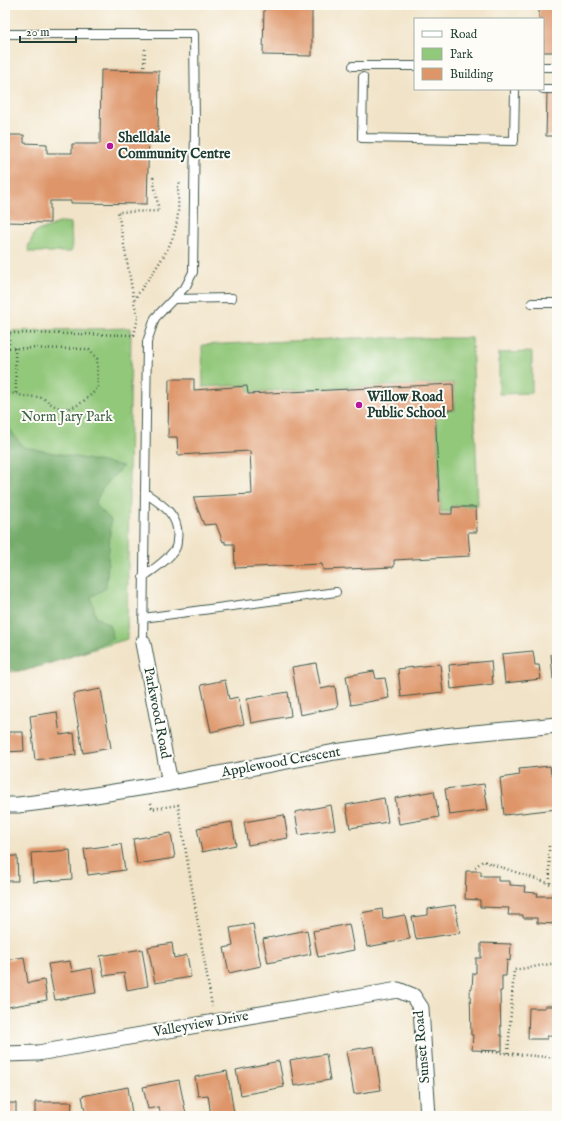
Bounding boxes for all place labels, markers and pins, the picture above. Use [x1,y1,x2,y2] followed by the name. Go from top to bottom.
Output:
[118,129,231,163] place label: Shelldale Community Centre
[105,141,115,151] marker: Shelldale Community Centre
[366,388,447,422] place label: Willow Road Public School
[354,400,364,410] marker: Willow Road Public School

